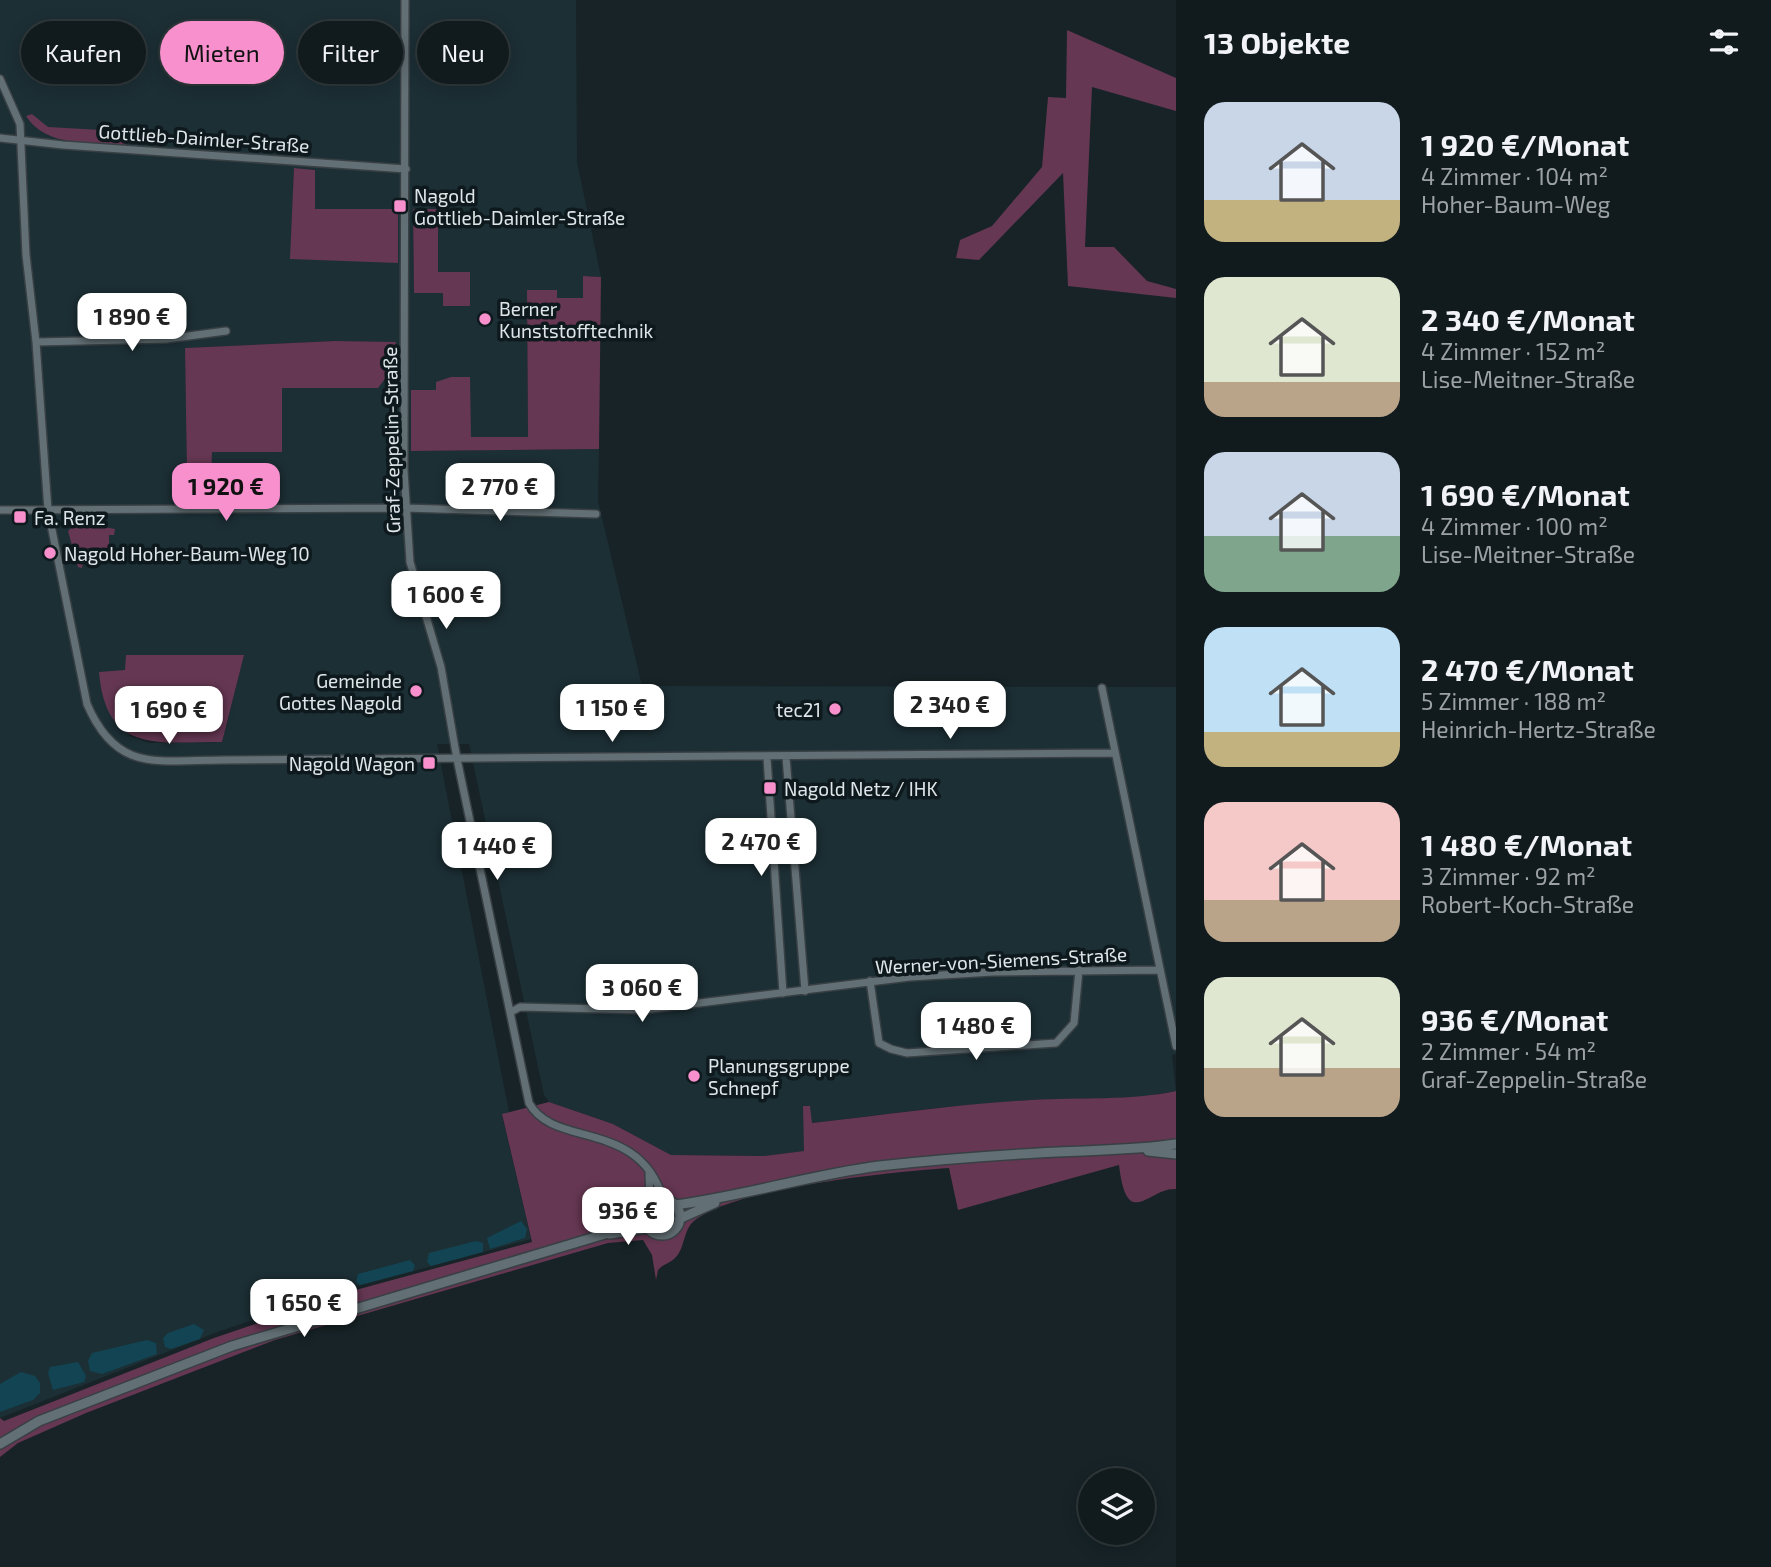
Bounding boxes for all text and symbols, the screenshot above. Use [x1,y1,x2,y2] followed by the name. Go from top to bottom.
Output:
[21,21,146,84] chip: Kaufen
[160,21,284,84] chip: Mieten
[298,21,403,84] chip: Filter
[417,21,509,84] chip: Neu
[1705,23,1743,61] icon: filters
[1204,24,1350,60] text: 13 Objekte
[98,119,310,157] street label: Gottlieb-Daimler-Straße
[1421,126,1629,162] text: 1 920 €/Monat
[1260,130,1344,214] icon: home
[1421,162,1608,190] text: 4 Zimmer · 104 m²
[414,184,625,229] place label: Nagold Gottlieb-Daimler-Straße
[1421,190,1610,218] text: Hoher-Baum-Weg
[392,198,408,214] marker: Nagold Gottlieb-Daimler-Straße
[67,294,197,353] pin: 1 890 €
[499,297,654,342] place label: Berner Kunststofftechnik
[1421,301,1635,337] text: 2 340 €/Monat
[93,302,171,330] text: 1 890 €
[1260,305,1344,389] icon: home
[477,311,493,327] marker: Berner Kunststofftechnik
[1421,337,1605,365] text: 4 Zimmer · 152 m²
[378,346,404,534] street label: Graf-Zeppelin-Straße
[1421,365,1635,393] text: Lise-Meitner-Straße
[161,463,291,523] pin: 1 920 €
[435,463,565,523] pin: 2 770 €
[188,472,264,500] text: 1 920 €
[462,472,538,500] text: 2 770 €
[1421,476,1630,512] text: 1 690 €/Monat
[1260,480,1344,564] icon: home
[34,506,105,529] place label: Fa. Renz
[12,509,28,525] marker: Fa. Renz
[1421,512,1608,540] text: 4 Zimmer · 100 m²
[1421,540,1635,568] text: Lise-Meitner-Straße
[64,542,310,565] place label: Nagold Hoher-Baum-Weg 10
[42,545,58,561] marker: Nagold Hoher-Baum-Weg 10
[381,572,511,631] pin: 1 600 €
[407,580,485,608] text: 1 600 €
[1421,651,1634,687] text: 2 470 €/Monat
[1260,655,1344,739] icon: home
[279,669,402,714] place label: Gemeinde Gottes Nagold
[885,682,1015,741] pin: 2 340 €
[408,683,424,699] marker: Gemeinde Gottes Nagold
[547,684,677,744] pin: 1 150 €
[104,686,234,746] pin: 1 690 €
[1421,687,1606,715] text: 5 Zimmer · 188 m²
[910,690,990,718] text: 2 340 €
[576,693,648,721] text: 1 150 €
[131,695,207,723] text: 1 690 €
[776,698,821,721] place label: tec21
[827,701,843,717] marker: tec21
[1421,715,1656,743] text: Heinrich-Hertz-Straße
[289,752,415,775] place label: Nagold Wagon
[421,755,437,771] marker: Nagold Wagon
[784,777,938,800] place label: Nagold Netz / IHK
[762,780,778,796] marker: Nagold Netz / IHK
[696,818,826,878] pin: 2 470 €
[432,822,562,882] pin: 1 440 €
[1421,826,1632,862] text: 1 480 €/Monat
[721,827,801,855] text: 2 470 €
[1260,830,1344,914] icon: home
[458,831,536,859] text: 1 440 €
[1421,862,1596,890] text: 3 Zimmer · 92 m²
[1421,890,1634,918] text: Robert-Koch-Straße
[874,942,1128,978] street label: Werner-von-Siemens-Straße
[577,964,707,1024] pin: 3 060 €
[602,973,682,1001] text: 3 060 €
[1421,1001,1608,1037] text: 936 €/Monat
[911,1002,1041,1062] pin: 1 480 €
[1260,1005,1344,1089] icon: home
[937,1011,1015,1039] text: 1 480 €
[1421,1037,1596,1065] text: 2 Zimmer · 54 m²
[708,1054,850,1099] place label: Planungsgruppe Schnepf
[1421,1065,1647,1093] text: Graf-Zeppelin-Straße
[686,1068,702,1084] marker: Planungsgruppe Schnepf
[579,1188,677,1247] pin: 936 €
[598,1196,658,1224] text: 936 €
[239,1280,369,1339] pin: 1 650 €
[266,1288,342,1316] text: 1 650 €
[1078,1468,1155,1545] map controls
[1078,1468,1155,1545] button: layers

